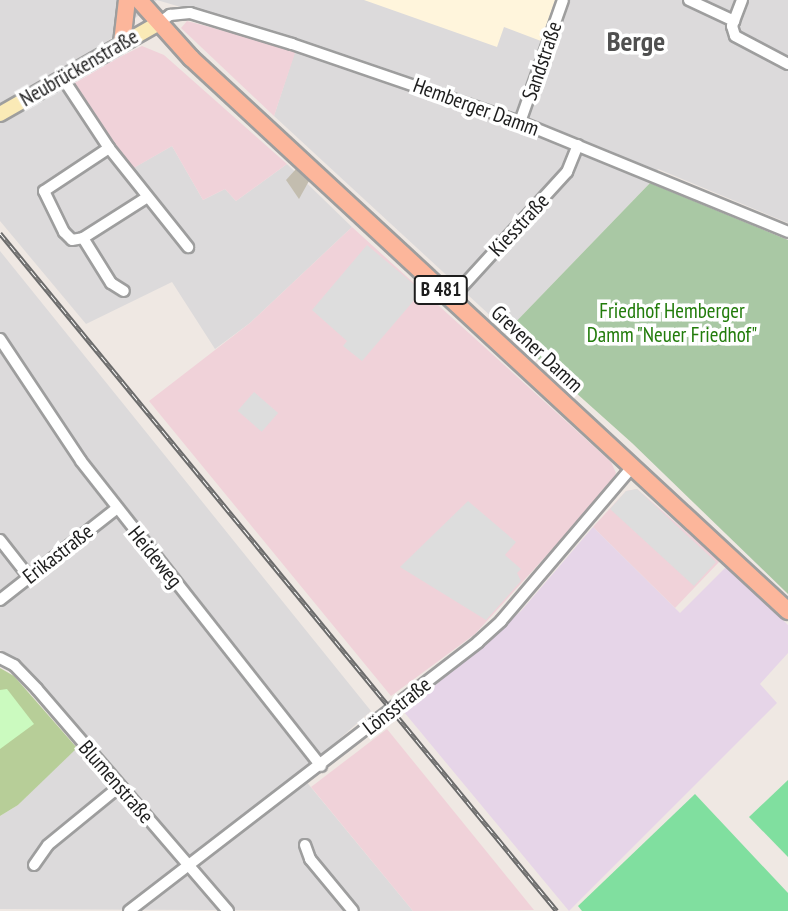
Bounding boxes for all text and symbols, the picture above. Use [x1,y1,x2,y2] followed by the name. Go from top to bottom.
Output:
[517,18,567,104] street label: Sandstraße
[15,24,143,112] street label: Neubrückenstraße
[607,24,665,58] district label: Berge
[410,73,542,141] street label: Hemberger Damm
[484,188,554,262] street label: Kiesstraße
[413,274,469,306] road number: B 481
[586,298,758,348] park label: Friedhof Hemberger Damm "Neuer Friedhof"
[486,300,588,398] street label: Grevener Damm
[18,519,98,589] street label: Erikastraße
[123,521,187,593] street label: Heideweg
[358,672,436,740] street label: Lönsstraße
[73,735,159,829] street label: Blumenstraße

